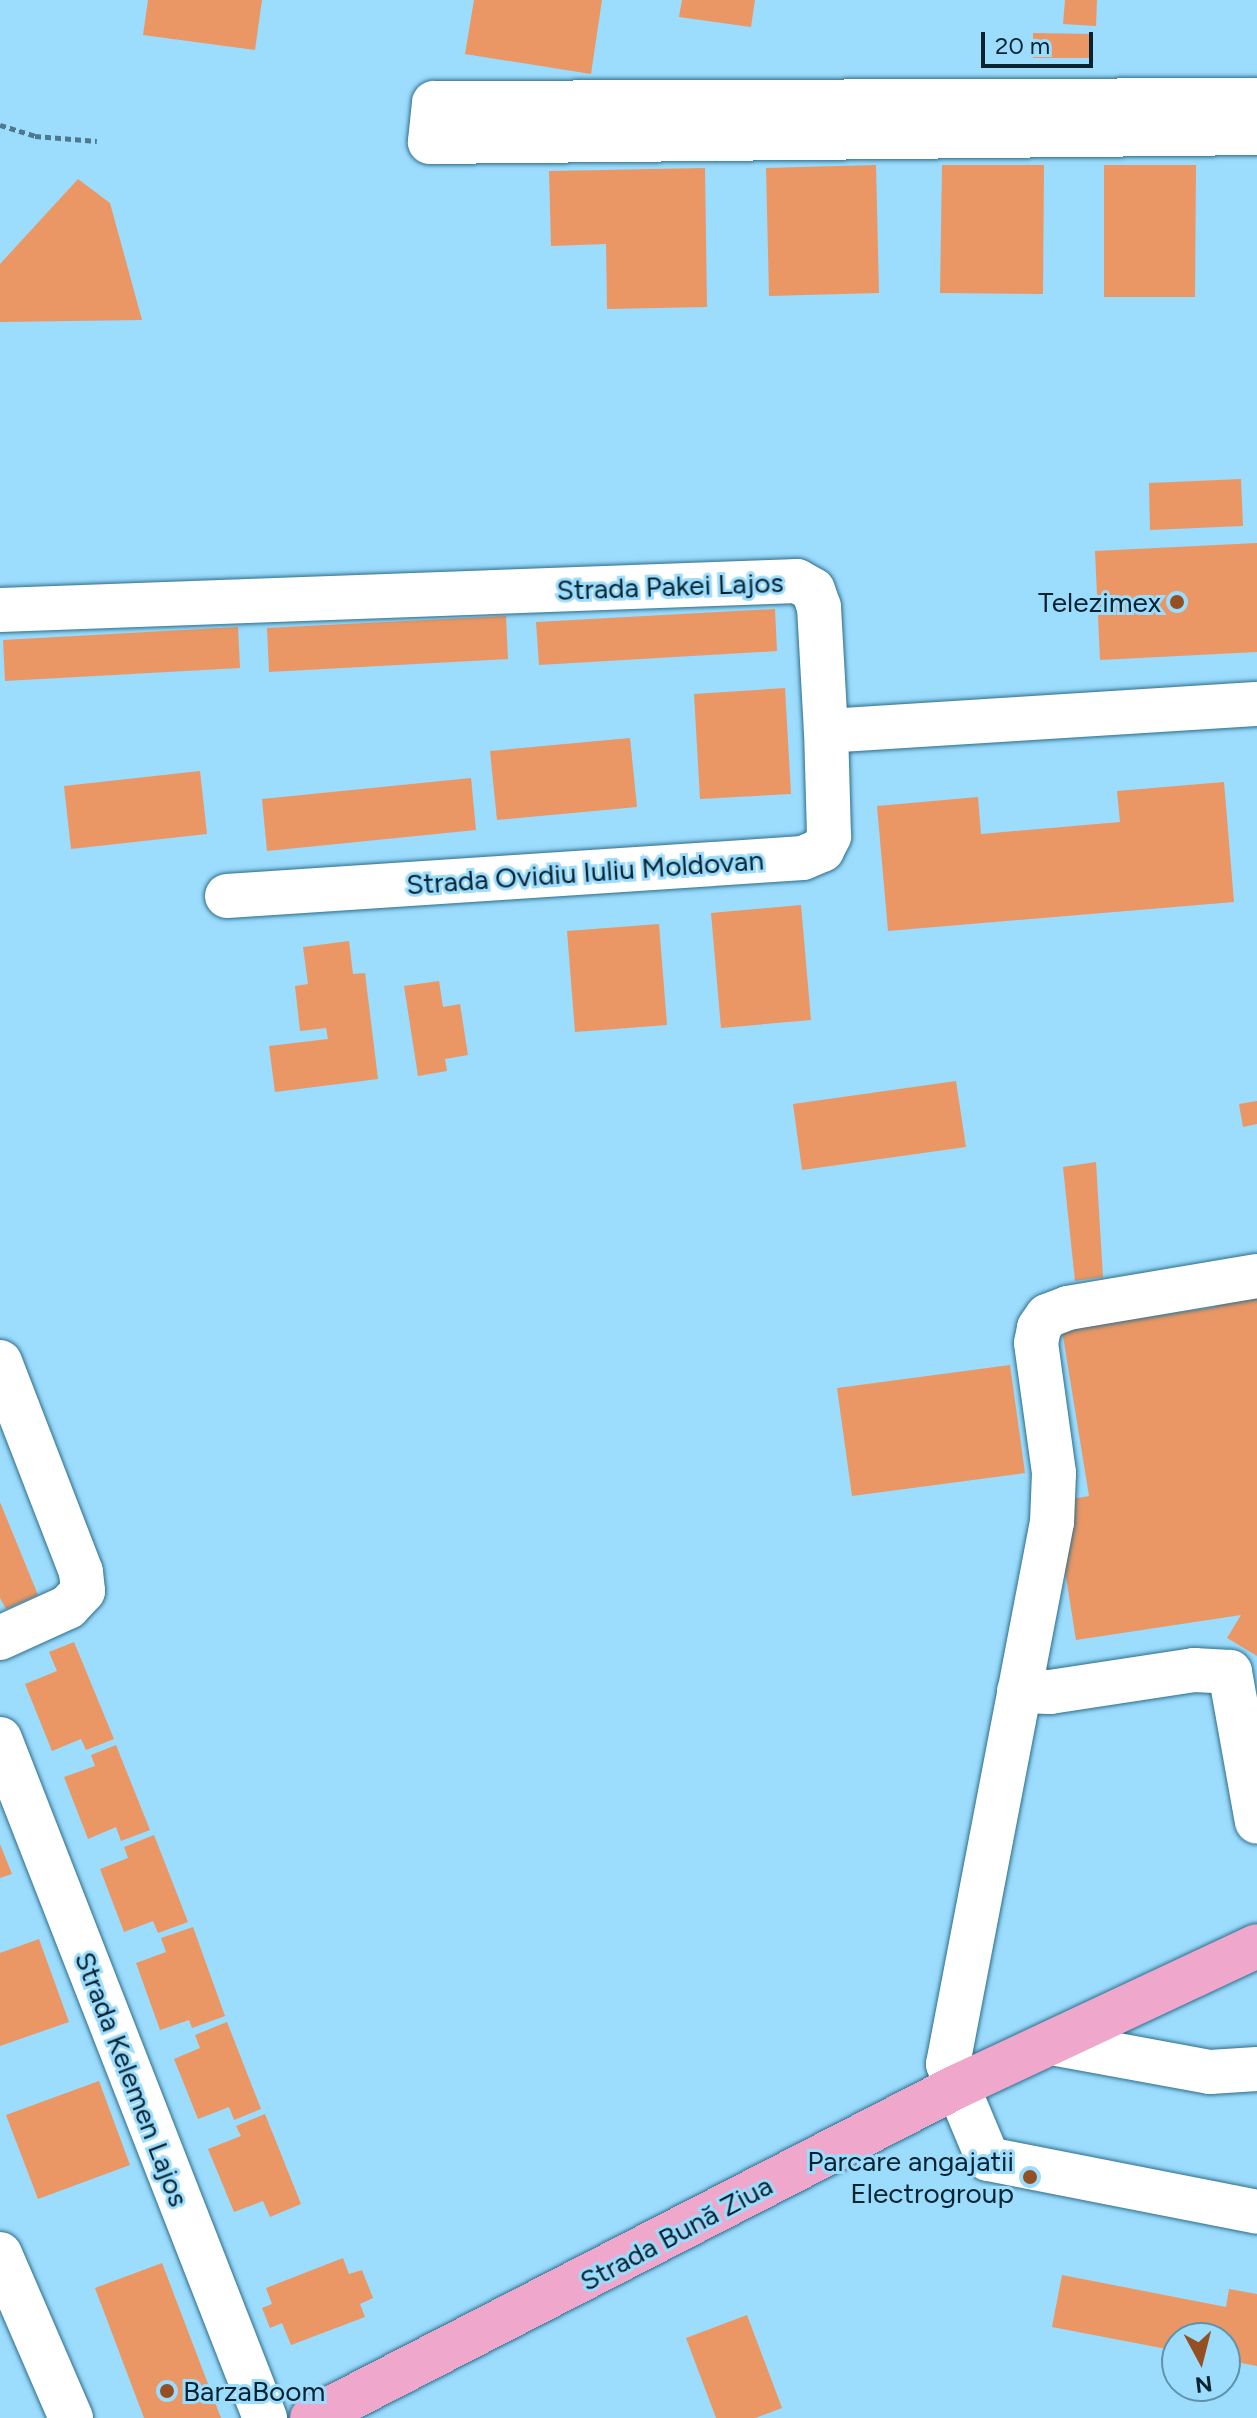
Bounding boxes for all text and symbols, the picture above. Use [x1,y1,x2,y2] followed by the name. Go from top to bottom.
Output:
[985,16,1097,66] scale bar
[995,31,1050,60] text: 20 m
[556,565,784,607] street label: Strada Pakei Lajos
[1038,585,1161,619] place label: Telezimex
[1168,593,1186,611] marker: Telezimex
[405,843,765,901] street label: Strada Ovidiu Iuliu Moldovan
[68,1947,196,2211] street label: Strada Kelemen Lajos
[807,2144,1014,2210] place label: Parcare angajatii Electrogroup
[574,2168,778,2298] street label: Strada Bună Ziua
[1021,2168,1039,2186] marker: Parcare angajatii Electrogroup
[1161,2322,1241,2402] north arrow
[1194,2370,1214,2399] text: N
[183,2374,325,2408] place label: BarzaBoom
[158,2382,176,2400] marker: BarzaBoom

